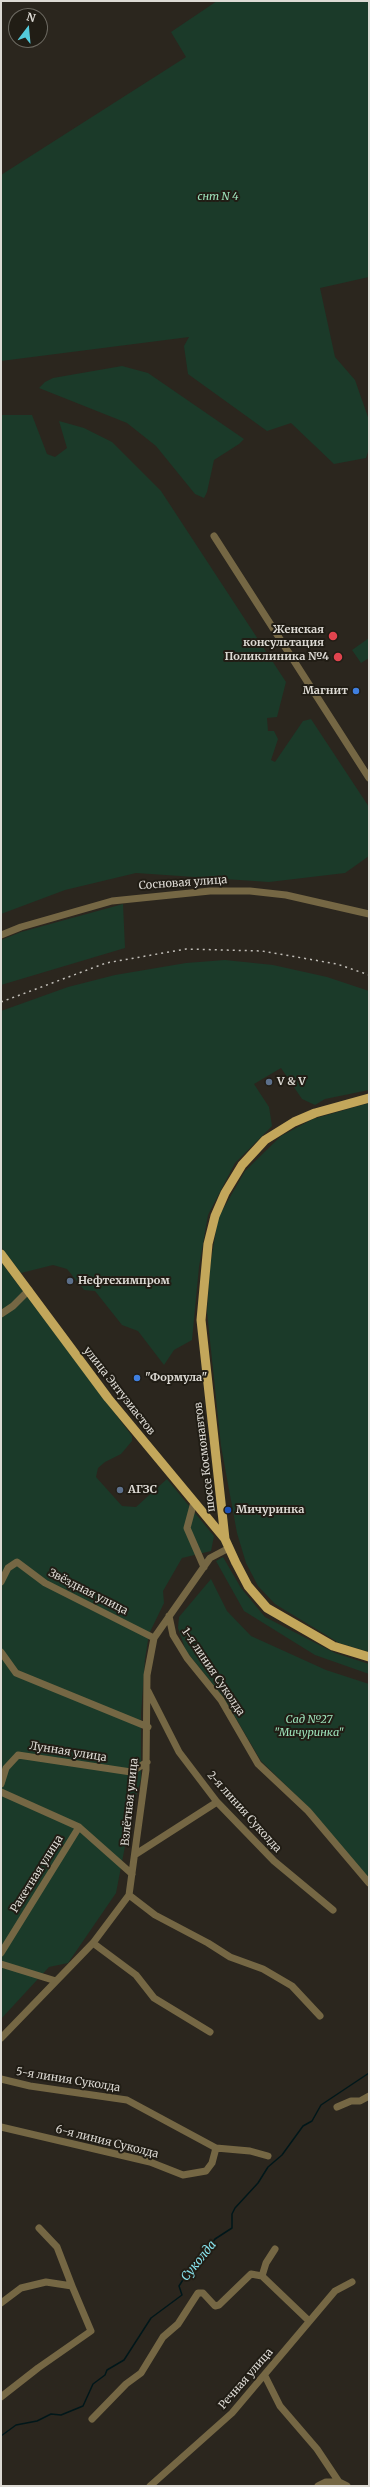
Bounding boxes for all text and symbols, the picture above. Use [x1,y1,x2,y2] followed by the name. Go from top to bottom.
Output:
[8,8,48,48] north arrow
[25,9,37,25] text: N
[197,190,239,204] park label: снт N 4
[243,623,324,649] place label: Женская консультация
[327,630,339,642] marker: Женская консультация
[225,650,329,664] place label: Поликлиника №4
[332,651,344,663] marker: Поликлиника №4
[303,684,348,698] place label: Магнит
[351,686,361,696] marker: Магнит
[138,873,228,893] street label: Сосновая улица
[277,1075,306,1089] place label: V & V
[264,1077,274,1087] marker: V & V
[78,1274,170,1288] place label: Нефтехимпром
[65,1276,75,1286] marker: Нефтехимпром
[80,1344,158,1438] street label: улица Энтузиастов
[145,1371,207,1385] place label: "Формула"
[132,1373,142,1383] marker: "Формула"
[192,1401,218,1513] street label: шоссе Космонавтов
[128,1483,157,1497] place label: АГЗС
[115,1485,125,1495] marker: АГЗС
[236,1503,304,1517] place label: Мичуринка
[223,1505,233,1515] marker: Мичуринка
[46,1566,130,1618] street label: Звёздная улица
[179,1626,247,1718] street label: 1-я линия Суколда
[274,1713,344,1739] park label: Сад №27 "Мичуринка"
[28,1739,108,1765] street label: Лунная улица
[119,1757,141,1847] street label: Взлётная улица
[204,1769,284,1855] street label: 2-я линия Суколда
[8,1833,66,1915] street label: Ракетная улица
[15,2065,121,2095] street label: 5-я линия Суколда
[54,2123,160,2161] street label: 6-я линия Суколда
[178,2238,220,2284] water label: Суколда
[216,2346,276,2412] street label: Речная улица

